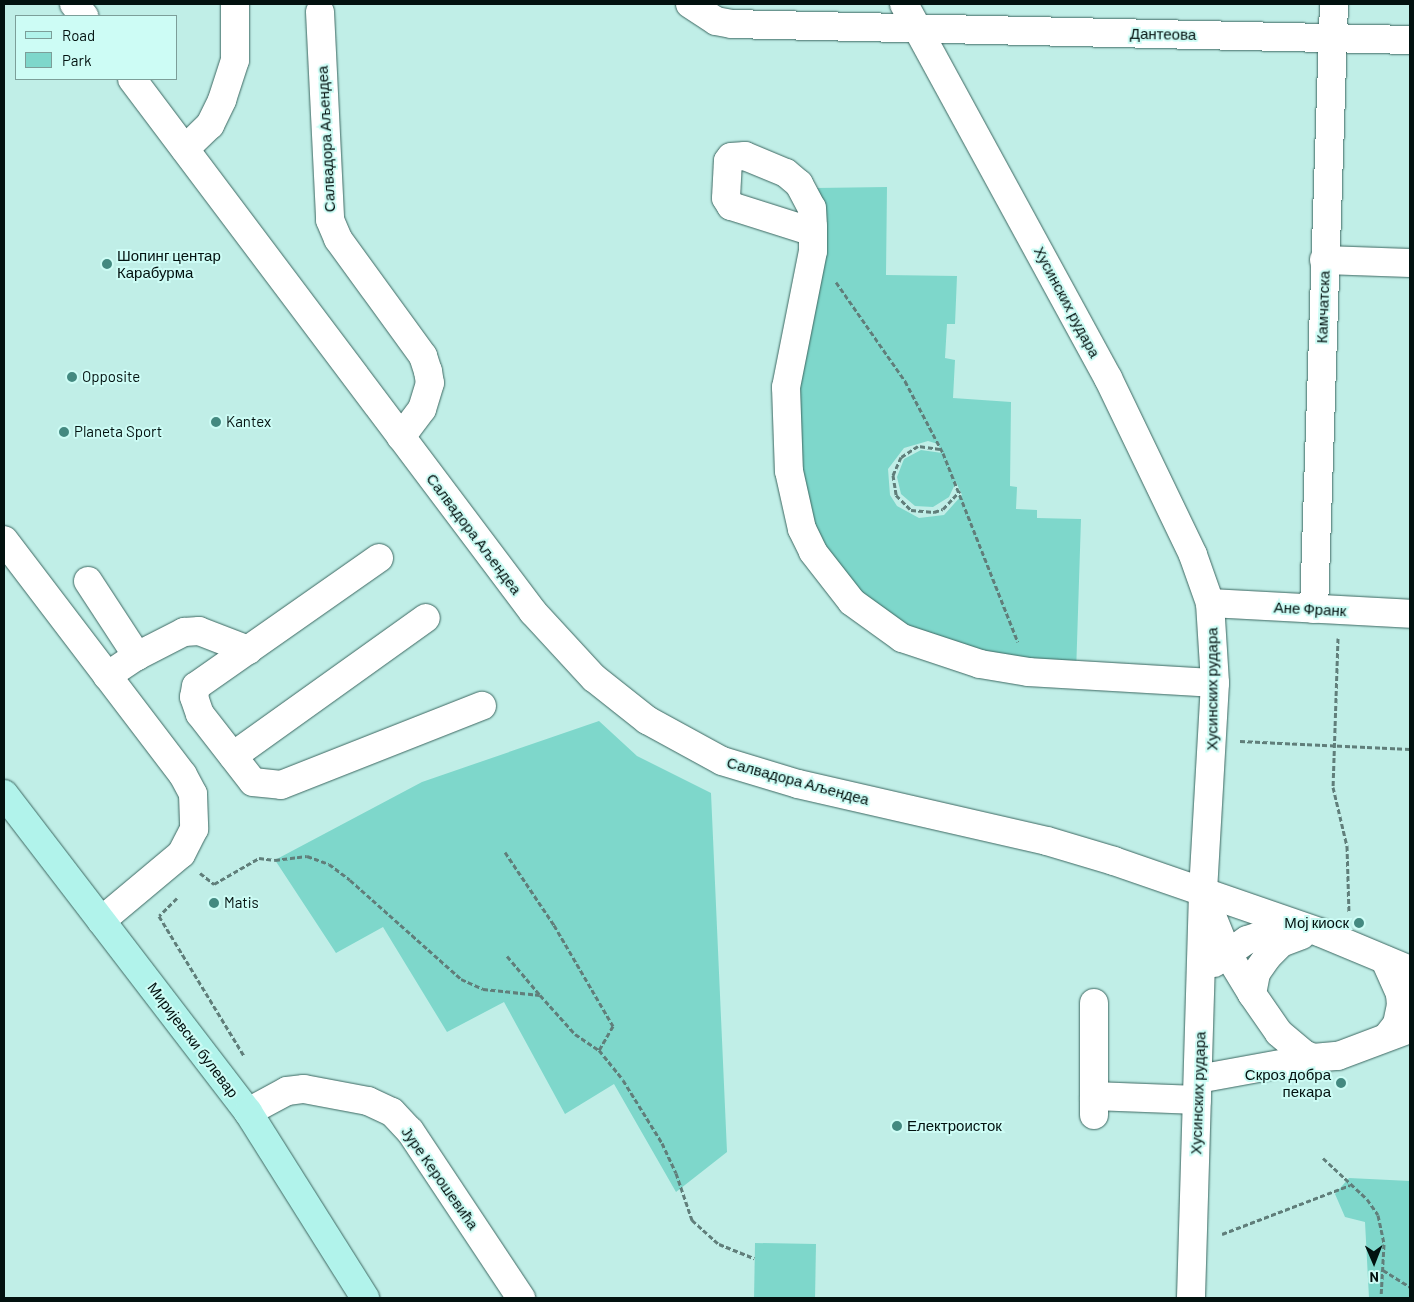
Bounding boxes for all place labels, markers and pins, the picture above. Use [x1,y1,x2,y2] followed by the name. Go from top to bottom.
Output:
[117,246,221,281] place label: Шопинг центар Карабурма
[101,258,113,270] marker: Шопинг центар Карабурма
[82,368,140,386] place label: Opposite
[66,371,78,383] marker: Opposite
[226,413,271,431] place label: Kantex
[210,416,222,428] marker: Kantex
[74,423,162,441] place label: Planeta Sport
[58,426,70,438] marker: Planeta Sport
[224,894,259,912] place label: Matis
[208,897,220,909] marker: Matis
[1284,914,1349,932] place label: Мој киоск
[1353,917,1365,929] marker: Мој киоск
[1245,1065,1331,1100] place label: Скроз добра пекара
[1335,1077,1347,1089] marker: Скроз добра пекара
[907,1117,1002,1135] place label: Електроисток
[891,1120,903,1132] marker: Електроисток

